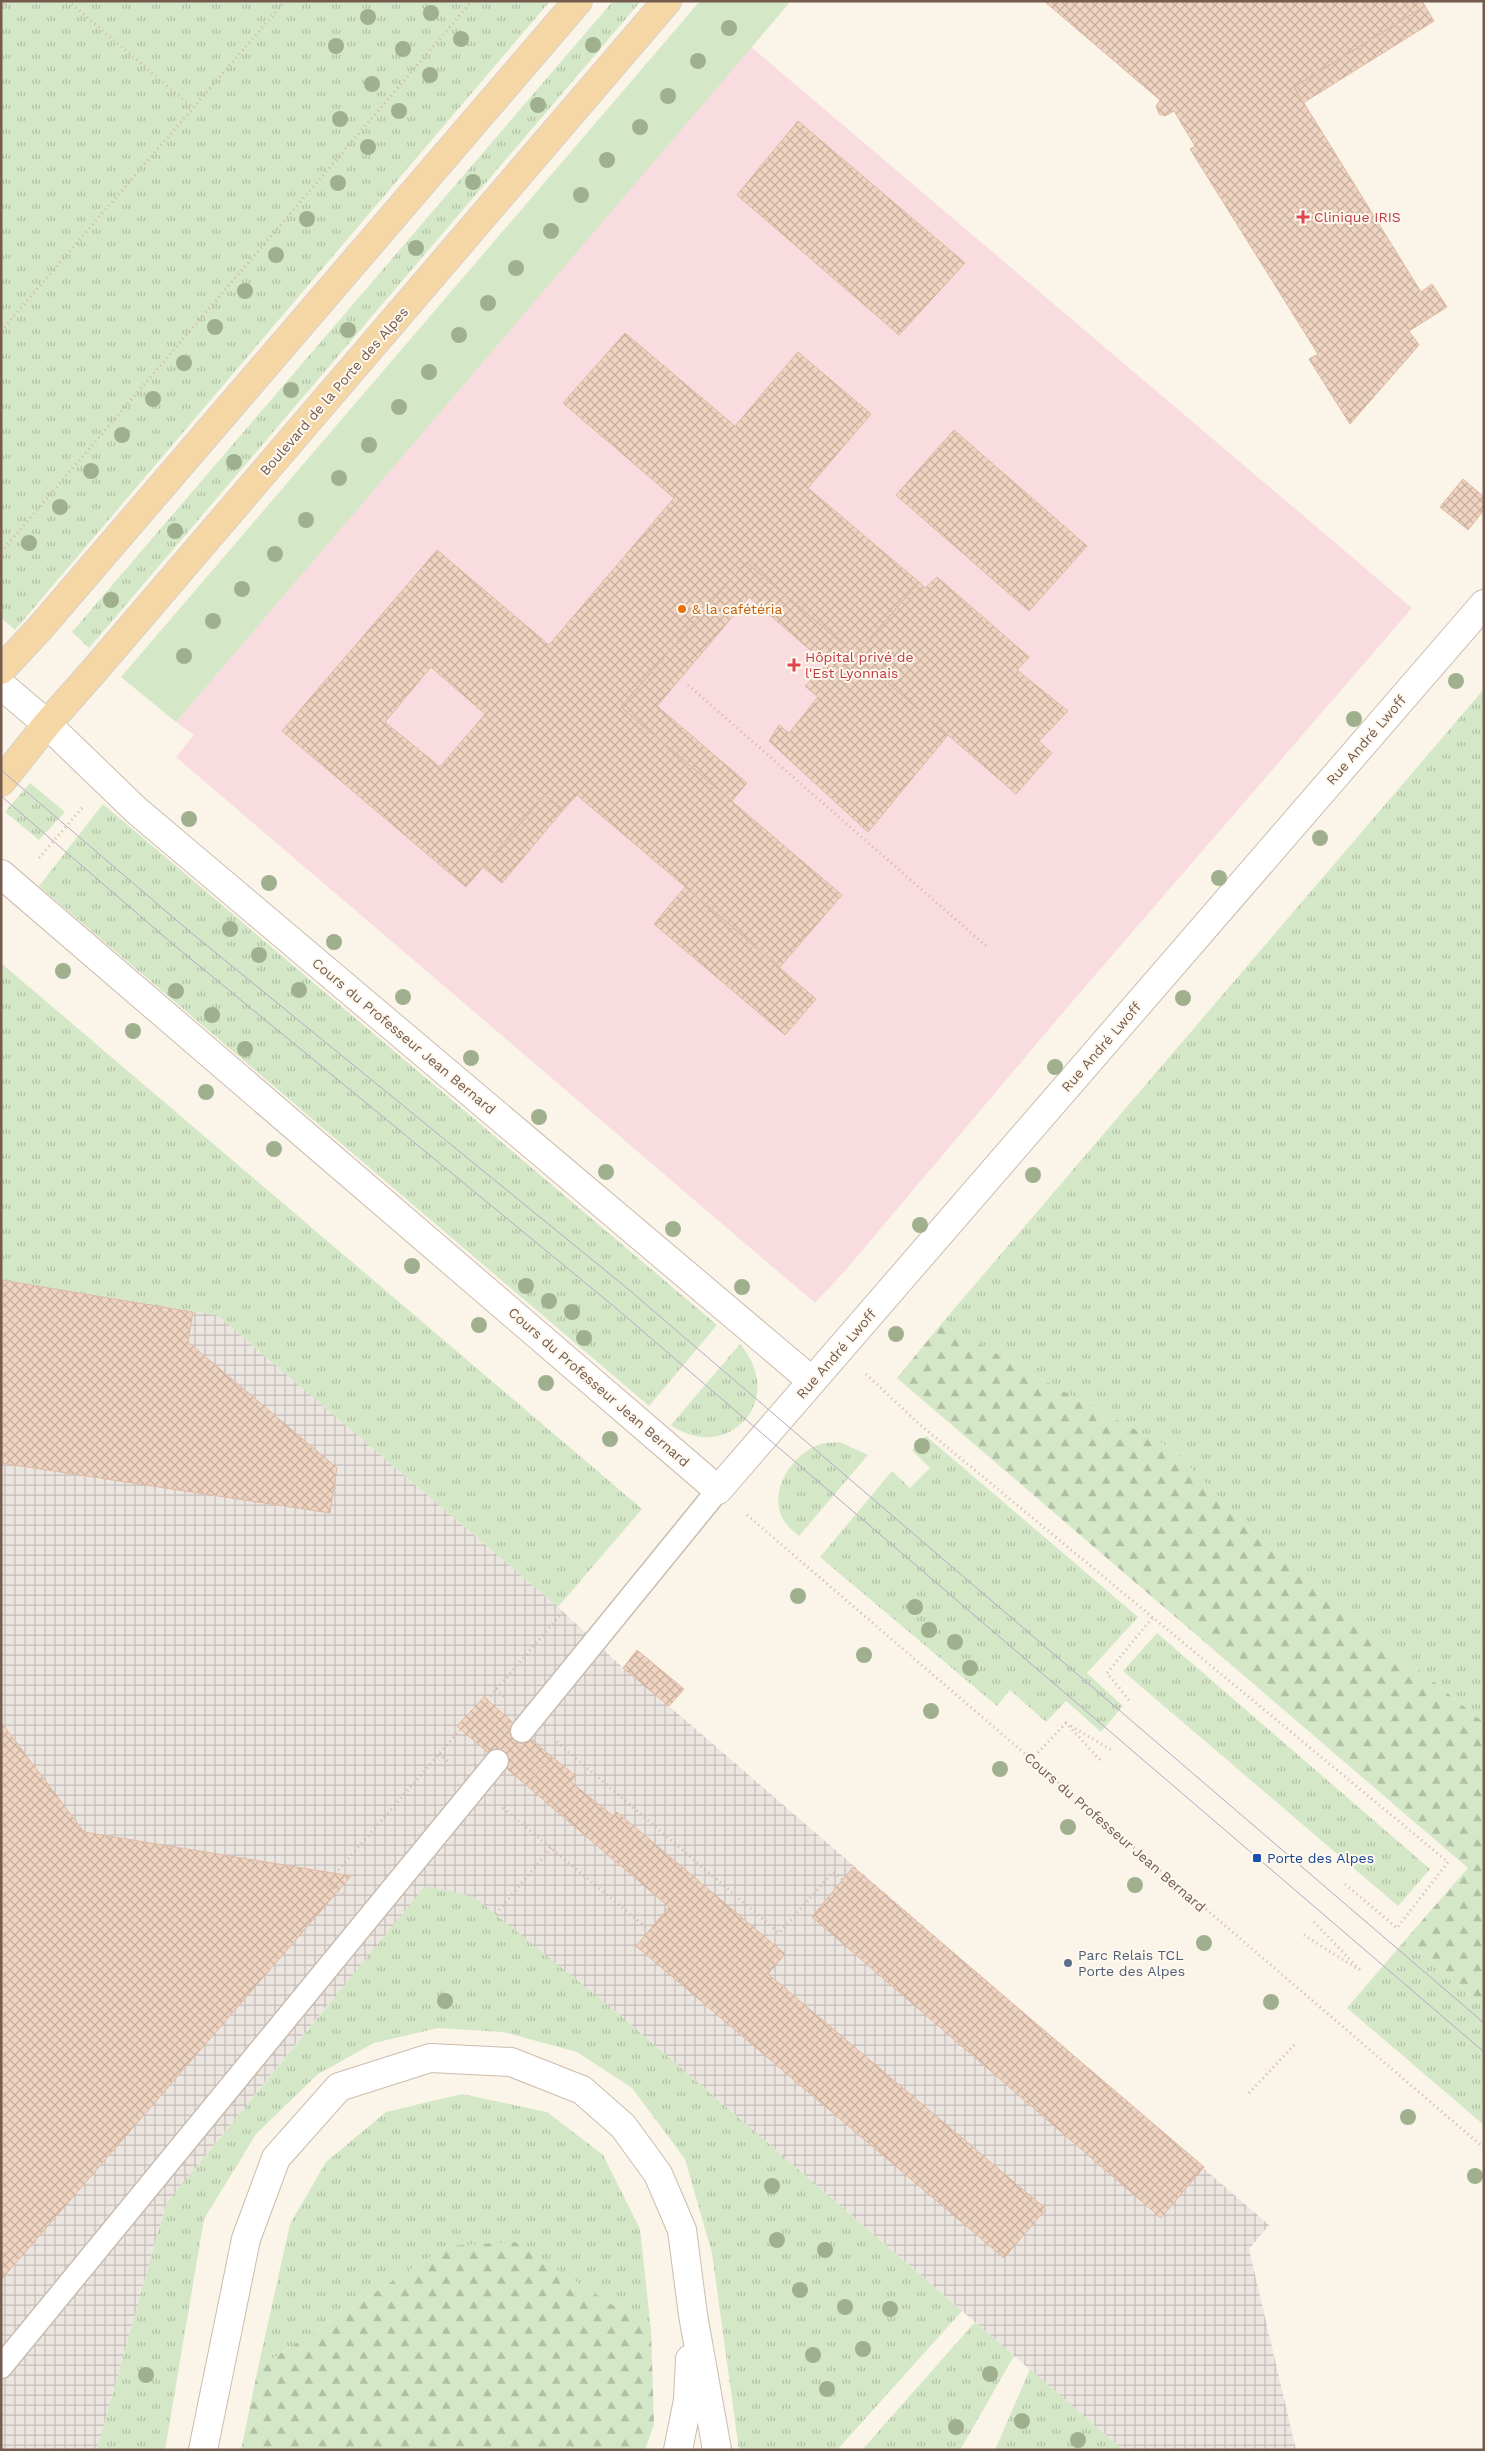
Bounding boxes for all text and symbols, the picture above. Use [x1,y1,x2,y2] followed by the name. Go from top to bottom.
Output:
[1314,209,1401,225] place label: Clinique IRIS
[1296,210,1310,224] marker: Clinique IRIS
[257,304,411,478] street label: Boulevard de la Porte des Alpes
[692,601,782,617] place label: & la cafétéria
[676,603,688,615] marker: & la cafétéria
[805,649,914,681] place label: Hôpital privé de l'Est Lyonnais
[787,658,801,672] marker: Hôpital privé de l'Est Lyonnais
[1323,692,1409,788] street label: Rue André Lwoff
[309,955,499,1117] street label: Cours du Professeur Jean Bernard
[1058,999,1144,1095] street label: Rue André Lwoff
[505,1304,693,1470] street label: Cours du Professeur Jean Bernard
[793,1306,879,1402] street label: Rue André Lwoff
[1021,1749,1209,1915] street label: Cours du Professeur Jean Bernard
[1267,1850,1374,1866] place label: Porte des Alpes
[1251,1852,1263,1864] marker: Porte des Alpes
[1078,1947,1185,1979] place label: Parc Relais TCL Porte des Alpes
[1062,1957,1074,1969] marker: Parc Relais TCL Porte des Alpes

